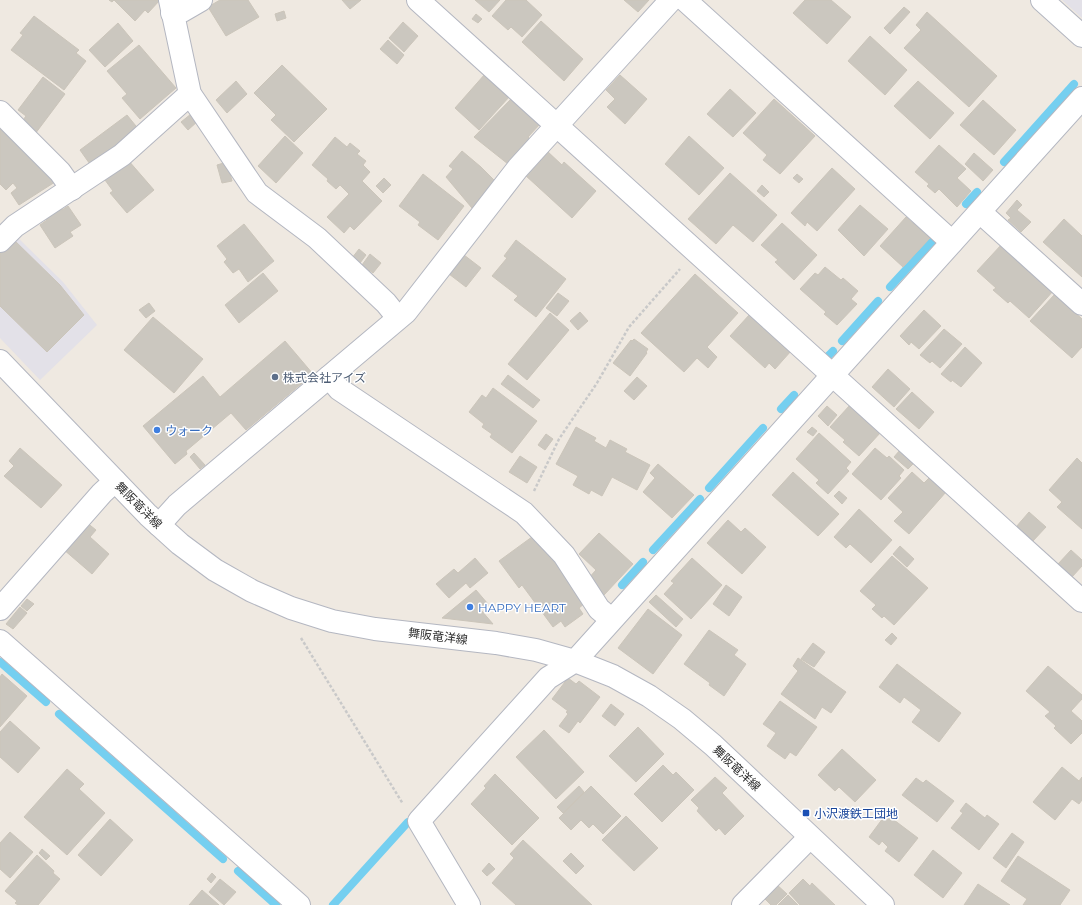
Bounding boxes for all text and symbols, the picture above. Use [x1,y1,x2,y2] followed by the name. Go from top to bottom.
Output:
[283,370,366,385] place label: 株式会社アイズ
[270,372,280,382] marker: 株式会社アイズ
[165,423,213,438] place label: ウォーク
[152,425,162,435] marker: ウォーク
[112,478,166,532] street label: 舞阪竜洋線
[478,600,566,615] place label: HAPPY HEART
[465,602,475,612] marker: HAPPY HEART
[407,625,469,647] street label: 舞阪竜洋線
[710,742,764,794] street label: 舞阪竜洋線
[814,806,898,821] place label: 小沢渡鉄工団地
[801,808,811,818] marker: 小沢渡鉄工団地

